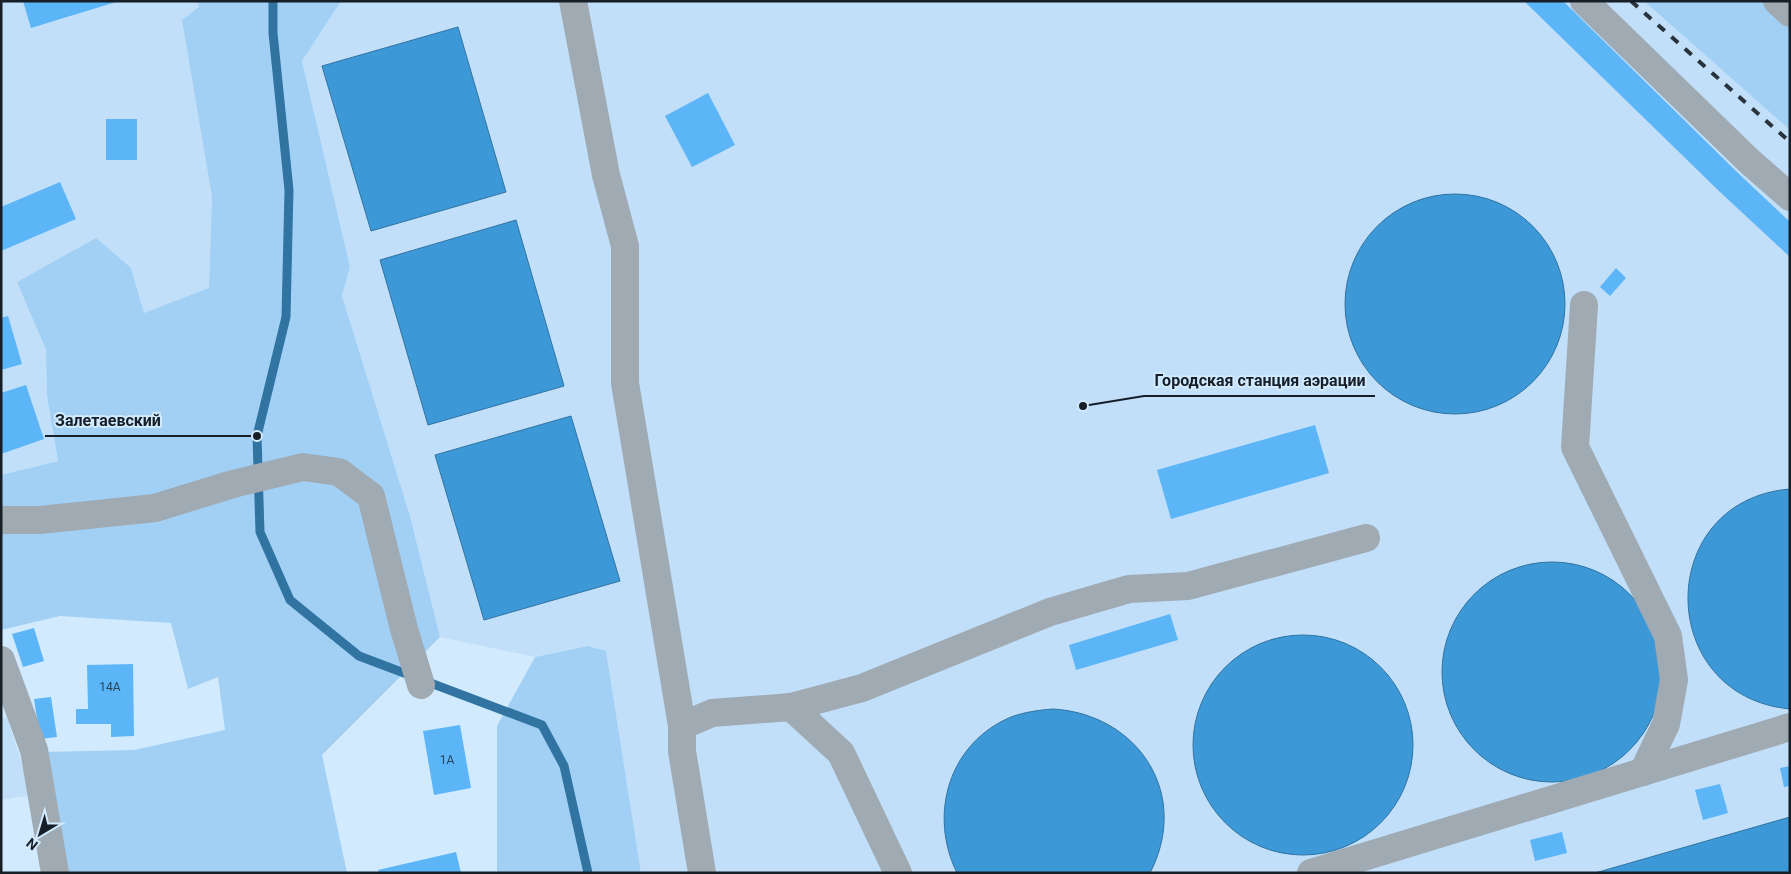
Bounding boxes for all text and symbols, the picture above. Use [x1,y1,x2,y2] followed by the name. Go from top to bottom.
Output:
[1144,365,1375,396] callout: Городская станция аэрации
[1154,371,1366,390] text: Городская станция аэрации
[45,405,171,436] callout: Залетаевский
[55,411,161,430] text: Залетаевский
[99,680,121,694] house number: 14А
[440,753,454,767] house number: 1А
[15,809,65,859] north arrow
[23,835,41,854] text: N

